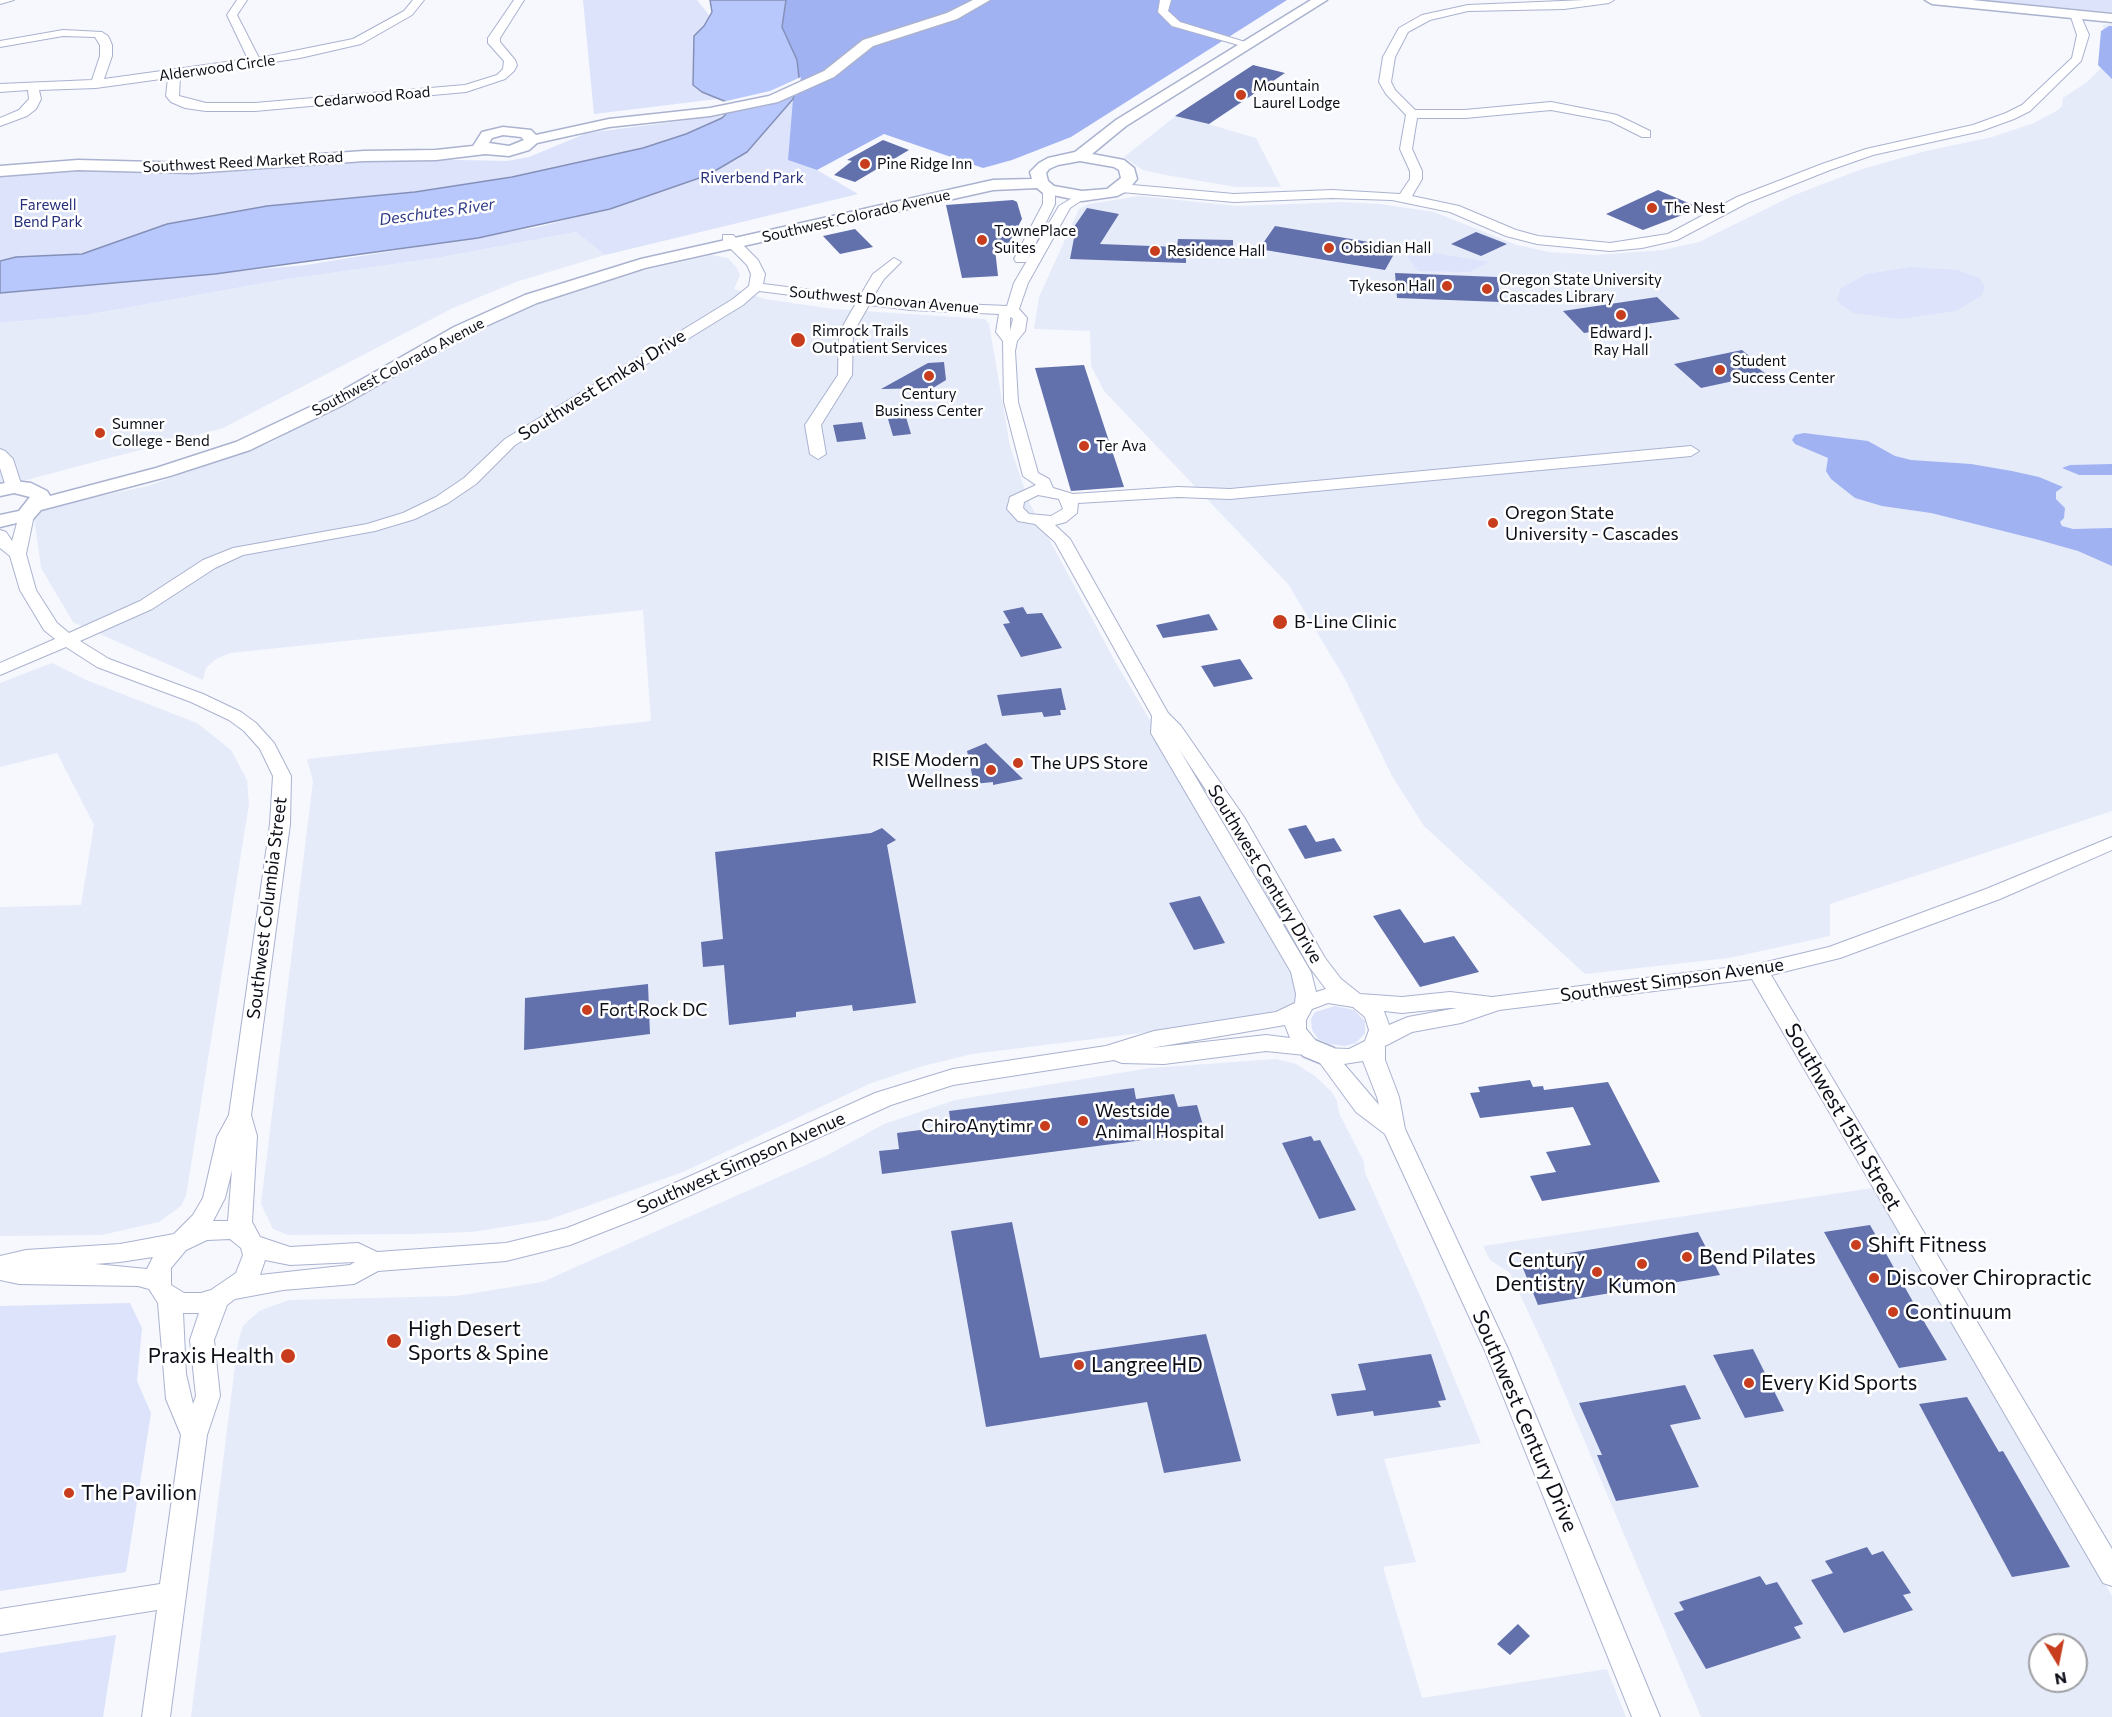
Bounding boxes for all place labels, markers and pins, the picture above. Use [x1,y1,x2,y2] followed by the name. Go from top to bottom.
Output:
[1253,77,1340,112] place label: Mountain Laurel Lodge
[1234,88,1248,102] marker: Mountain Laurel Lodge
[877,155,972,173] place label: Pine Ridge Inn
[858,157,872,171] marker: Pine Ridge Inn
[1664,199,1725,217] place label: The Nest
[1645,201,1659,215] marker: The Nest
[994,222,1076,257] place label: TownePlace Suites
[975,233,989,247] marker: TownePlace Suites
[1341,239,1431,257] place label: Obsidian Hall
[1322,241,1336,255] marker: Obsidian Hall
[1167,242,1265,260] place label: Residence Hall
[1148,244,1162,258] marker: Residence Hall
[1499,271,1662,306] place label: Oregon State University Cascades Library
[1349,277,1435,295] place label: Tykeson Hall
[1440,279,1454,293] marker: Tykeson Hall
[1480,282,1494,296] marker: Oregon State University Cascades Library
[1614,308,1628,322] marker: Edward J. Ray Hall
[812,322,947,357] place label: Rimrock Trails Outpatient Services
[1590,324,1652,359] place label: Edward J. Ray Hall
[789,331,807,349] marker: Rimrock Trails Outpatient Services
[1732,352,1835,387] place label: Student Success Center
[1713,363,1727,377] marker: Student Success Center
[922,369,936,383] marker: Century Business Center
[875,385,983,420] place label: Century Business Center
[112,415,210,450] place label: Sumner College - Bend
[93,426,107,440] marker: Sumner College - Bend
[1096,437,1146,455] place label: Ter Ava
[1077,439,1091,453] marker: Ter Ava
[1505,502,1679,544] place label: Oregon State University - Cascades
[1486,516,1500,530] marker: Oregon State University - Cascades
[1294,611,1397,633] place label: B-Line Clinic
[1271,613,1289,631] marker: B-Line Clinic
[872,749,979,792] place label: RISE Modern Wellness
[1030,752,1148,774] place label: The UPS Store
[1011,756,1025,770] marker: The UPS Store
[984,763,998,777] marker: RISE Modern Wellness
[599,999,708,1021] place label: Fort Rock DC
[580,1003,594,1017] marker: Fort Rock DC
[1095,1100,1224,1142] place label: Westside Animal Hospital
[1076,1114,1090,1128] marker: Westside Animal Hospital
[921,1115,1033,1137] place label: ChiroAnytimr
[1038,1119,1052,1133] marker: ChiroAnytimr
[1868,1232,1987,1258] place label: Shift Fitness
[1849,1238,1863,1252] marker: Shift Fitness
[1699,1244,1816,1270] place label: Bend Pilates
[1495,1247,1585,1297] place label: Century Dentistry
[1680,1250,1694,1264] marker: Bend Pilates
[1635,1257,1649,1271] marker: Kumon
[1590,1265,1604,1279] marker: Century Dentistry
[1886,1265,2092,1291] place label: Discover Chiropractic
[1867,1271,1881,1285] marker: Discover Chiropractic
[1608,1273,1676,1299] place label: Kumon
[1905,1299,2012,1325] place label: Continuum
[1886,1305,1900,1319] marker: Continuum
[408,1316,549,1366] place label: High Desert Sports & Spine
[385,1332,403,1350] marker: High Desert Sports & Spine
[148,1343,274,1369] place label: Praxis Health
[279,1347,297,1365] marker: Praxis Health
[1091,1352,1203,1378] place label: Langree HD
[1072,1358,1086,1372] marker: Langree HD
[1761,1370,1917,1396] place label: Every Kid Sports
[1742,1376,1756,1390] marker: Every Kid Sports
[81,1480,197,1506] place label: The Pavilion
[62,1486,76,1500] marker: The Pavilion

